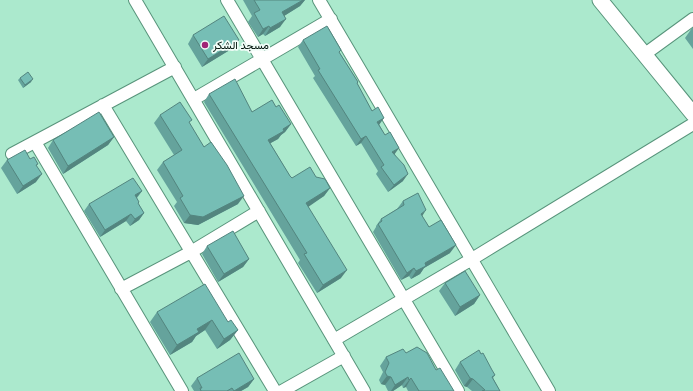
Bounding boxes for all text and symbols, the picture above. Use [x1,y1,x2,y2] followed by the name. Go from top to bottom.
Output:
[212,38,269,52] place label: مسجد الشكر
[200,40,210,50] marker: مسجد الشكر

